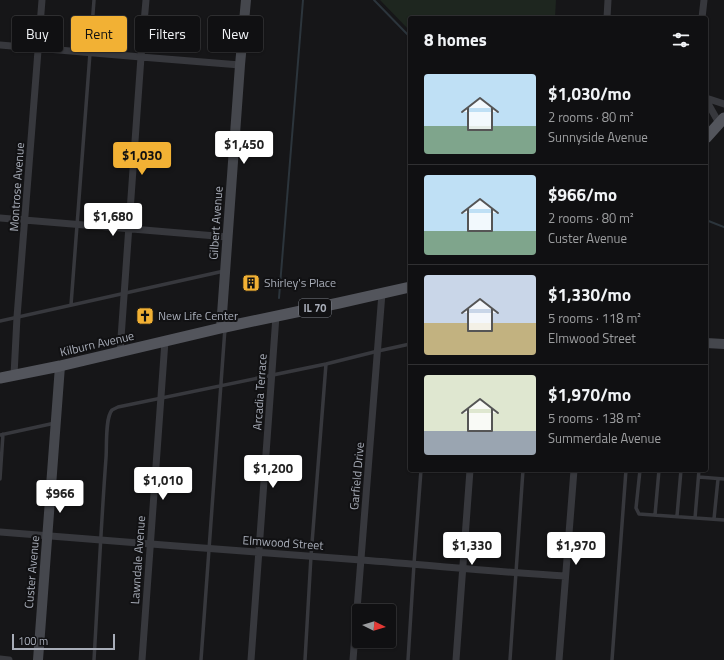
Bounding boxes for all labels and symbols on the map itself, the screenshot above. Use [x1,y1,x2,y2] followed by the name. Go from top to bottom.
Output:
[211,131,277,165] pin: $1,450
[4,142,29,232] street label: Montrose Avenue
[109,142,175,176] pin: $1,030
[203,186,228,260] street label: Gilbert Avenue
[80,203,146,237] pin: $1,680
[241,273,261,293] building icon: Shirley's Place
[264,273,336,292] place label: Shirley's Place
[299,299,331,317] road number: IL 70
[135,306,155,326] church icon: New Life Center
[158,306,238,325] place label: New Life Center
[58,326,136,361] street label: Kilburn Avenue
[247,353,272,431] street label: Arcadia Terrace
[344,441,369,511] street label: Garfield Drive
[240,455,306,489] pin: $1,200
[130,467,196,501] pin: $1,010
[36,480,84,514] pin: $966
[125,515,150,605] street label: Lawndale Avenue
[242,530,325,555] street label: Elmwood Street
[439,532,505,566] pin: $1,330
[543,532,609,566] pin: $1,970
[19,535,44,609] street label: Custer Avenue
[352,604,396,648] north arrow
[12,632,115,651] scale bar

